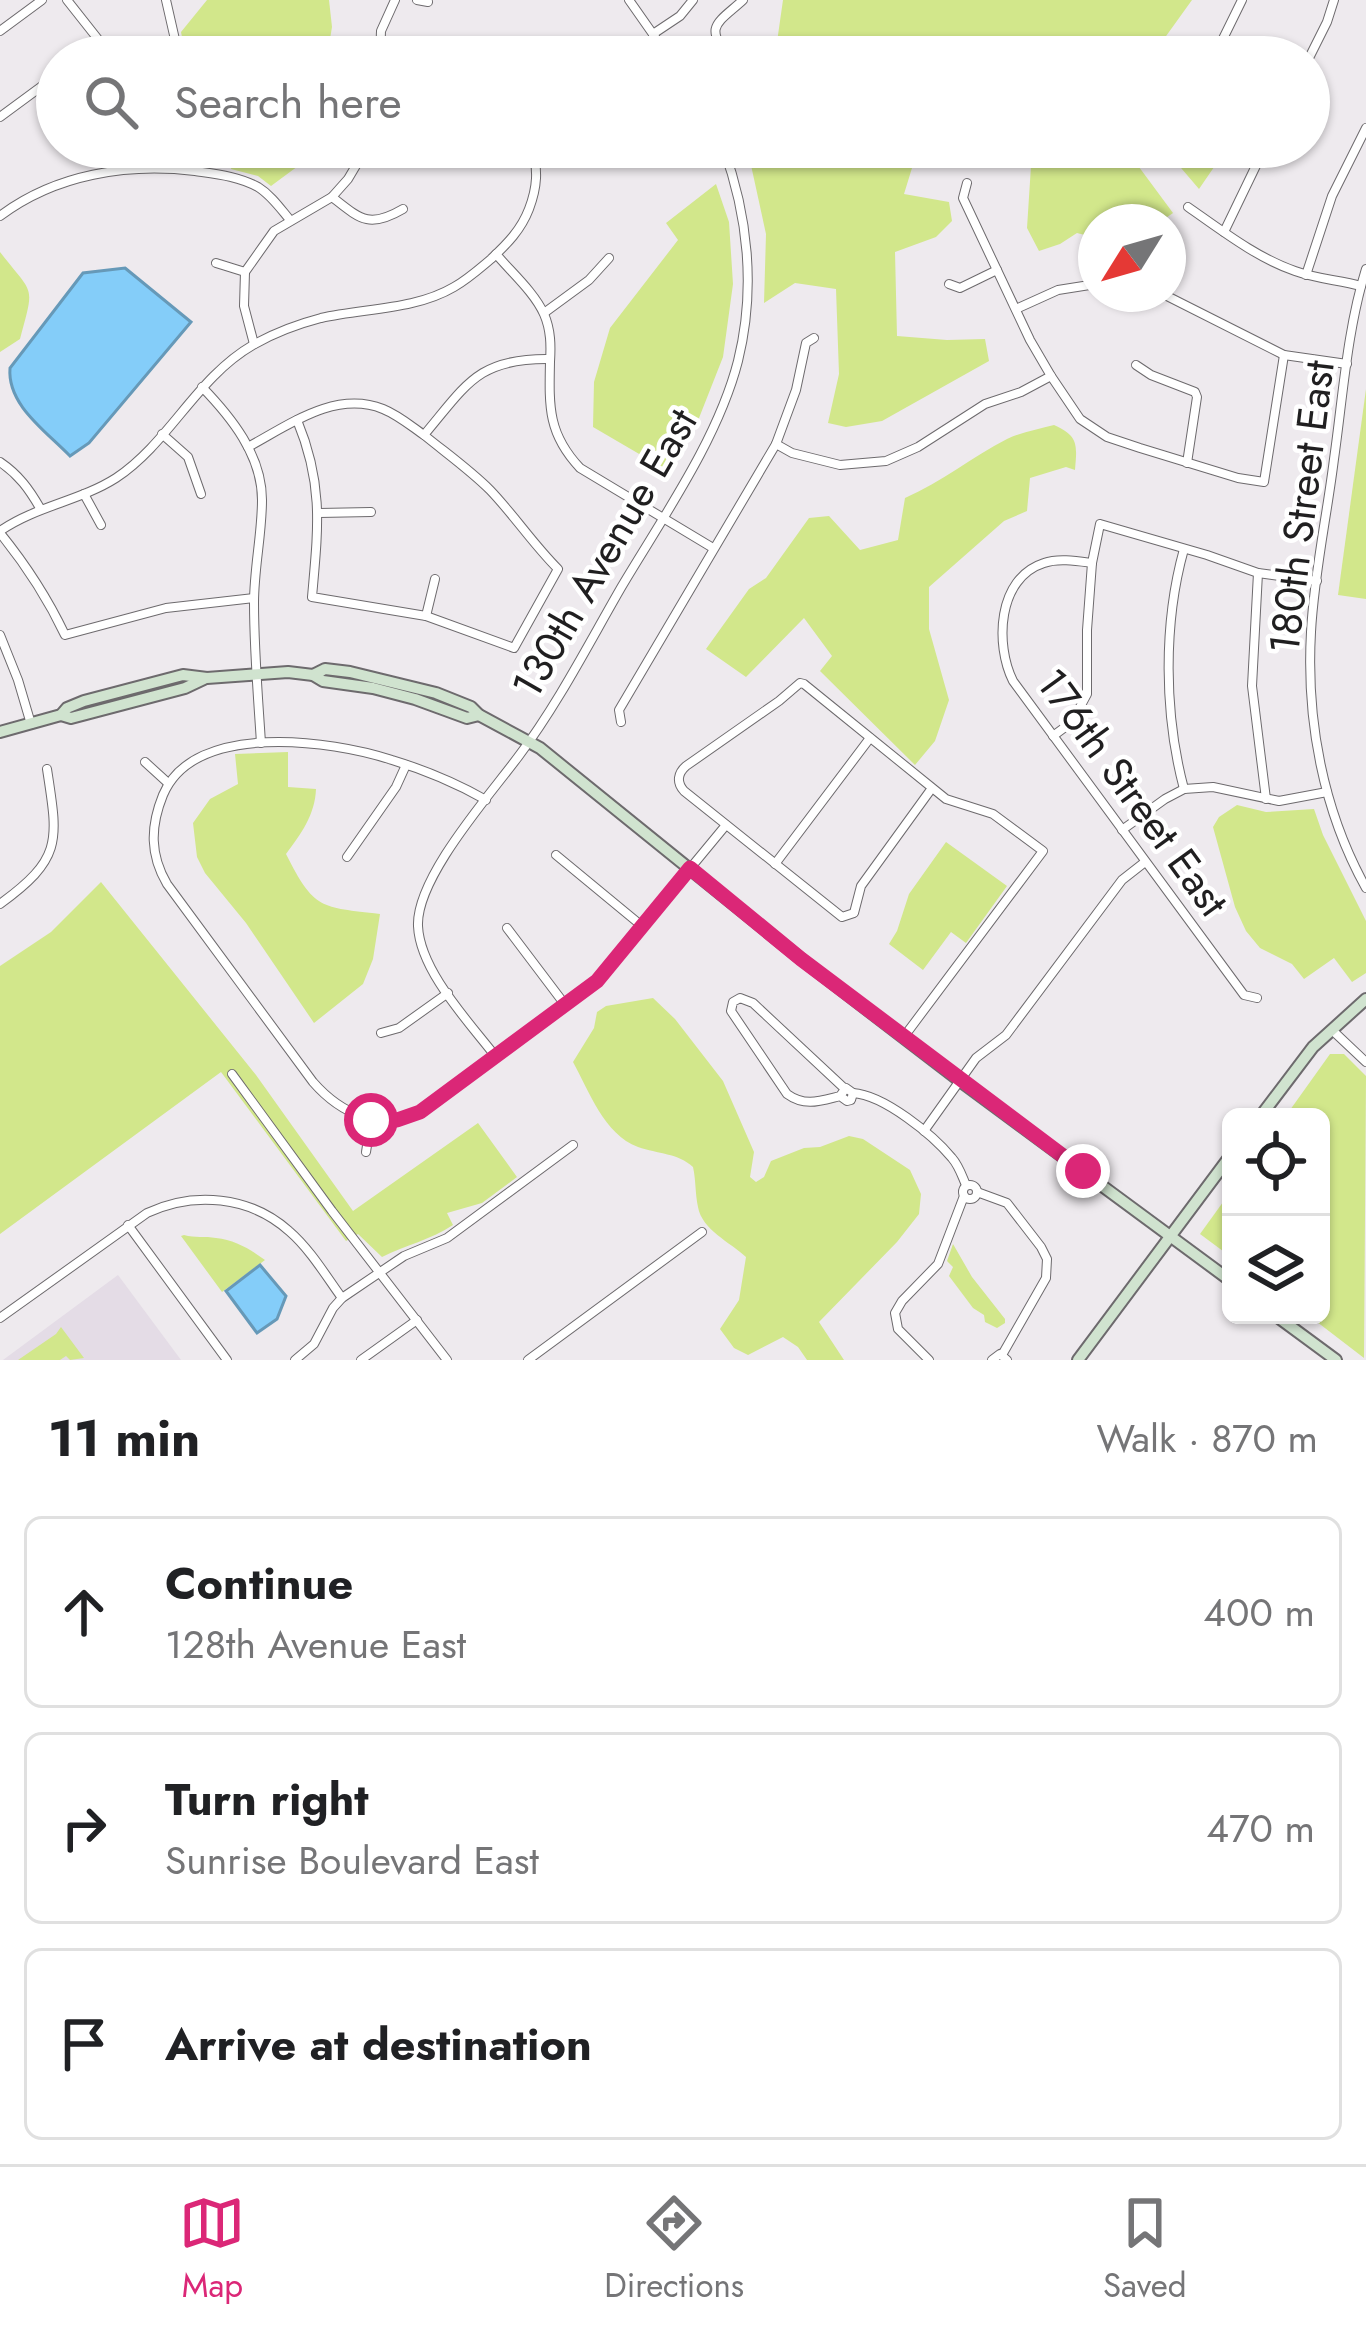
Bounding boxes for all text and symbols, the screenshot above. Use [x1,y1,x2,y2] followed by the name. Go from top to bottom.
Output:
[36,36,1330,168] search box
[78,69,144,135] icon: search
[174,70,402,135] text: Search here
[1078,204,1186,312] north arrow
[1253,357,1350,657] street label: 180th Street East
[497,397,712,709] street label: 130th Avenue East
[1022,656,1243,929] street label: 176th Street East
[344,1093,398,1147] route start
[1222,1108,1330,1324] map controls
[1222,1108,1330,1216] button: locate
[1056,1144,1110,1198] route end
[1222,1216,1330,1324] button: layers
[48,1401,200,1475] text: 11 min
[1097,1410,1318,1467] text: Walk · 870 m
[165,1551,353,1616] text: Continue
[51,1579,117,1645] icon: ahead
[1203,1584,1315,1641] text: 400 m
[165,1616,466,1673] text: 128th Avenue East
[165,1767,369,1832] text: Turn right
[51,1795,117,1861] icon: right
[1206,1800,1315,1857] text: 470 m
[165,1832,539,1889] text: Sunrise Boulevard East
[51,2011,117,2077] icon: arrive
[165,2012,592,2077] text: Arrive at destination
[179,2190,245,2309] tab: Map
[604,2190,744,2309] tab: Directions
[1103,2190,1187,2309] tab: Saved

